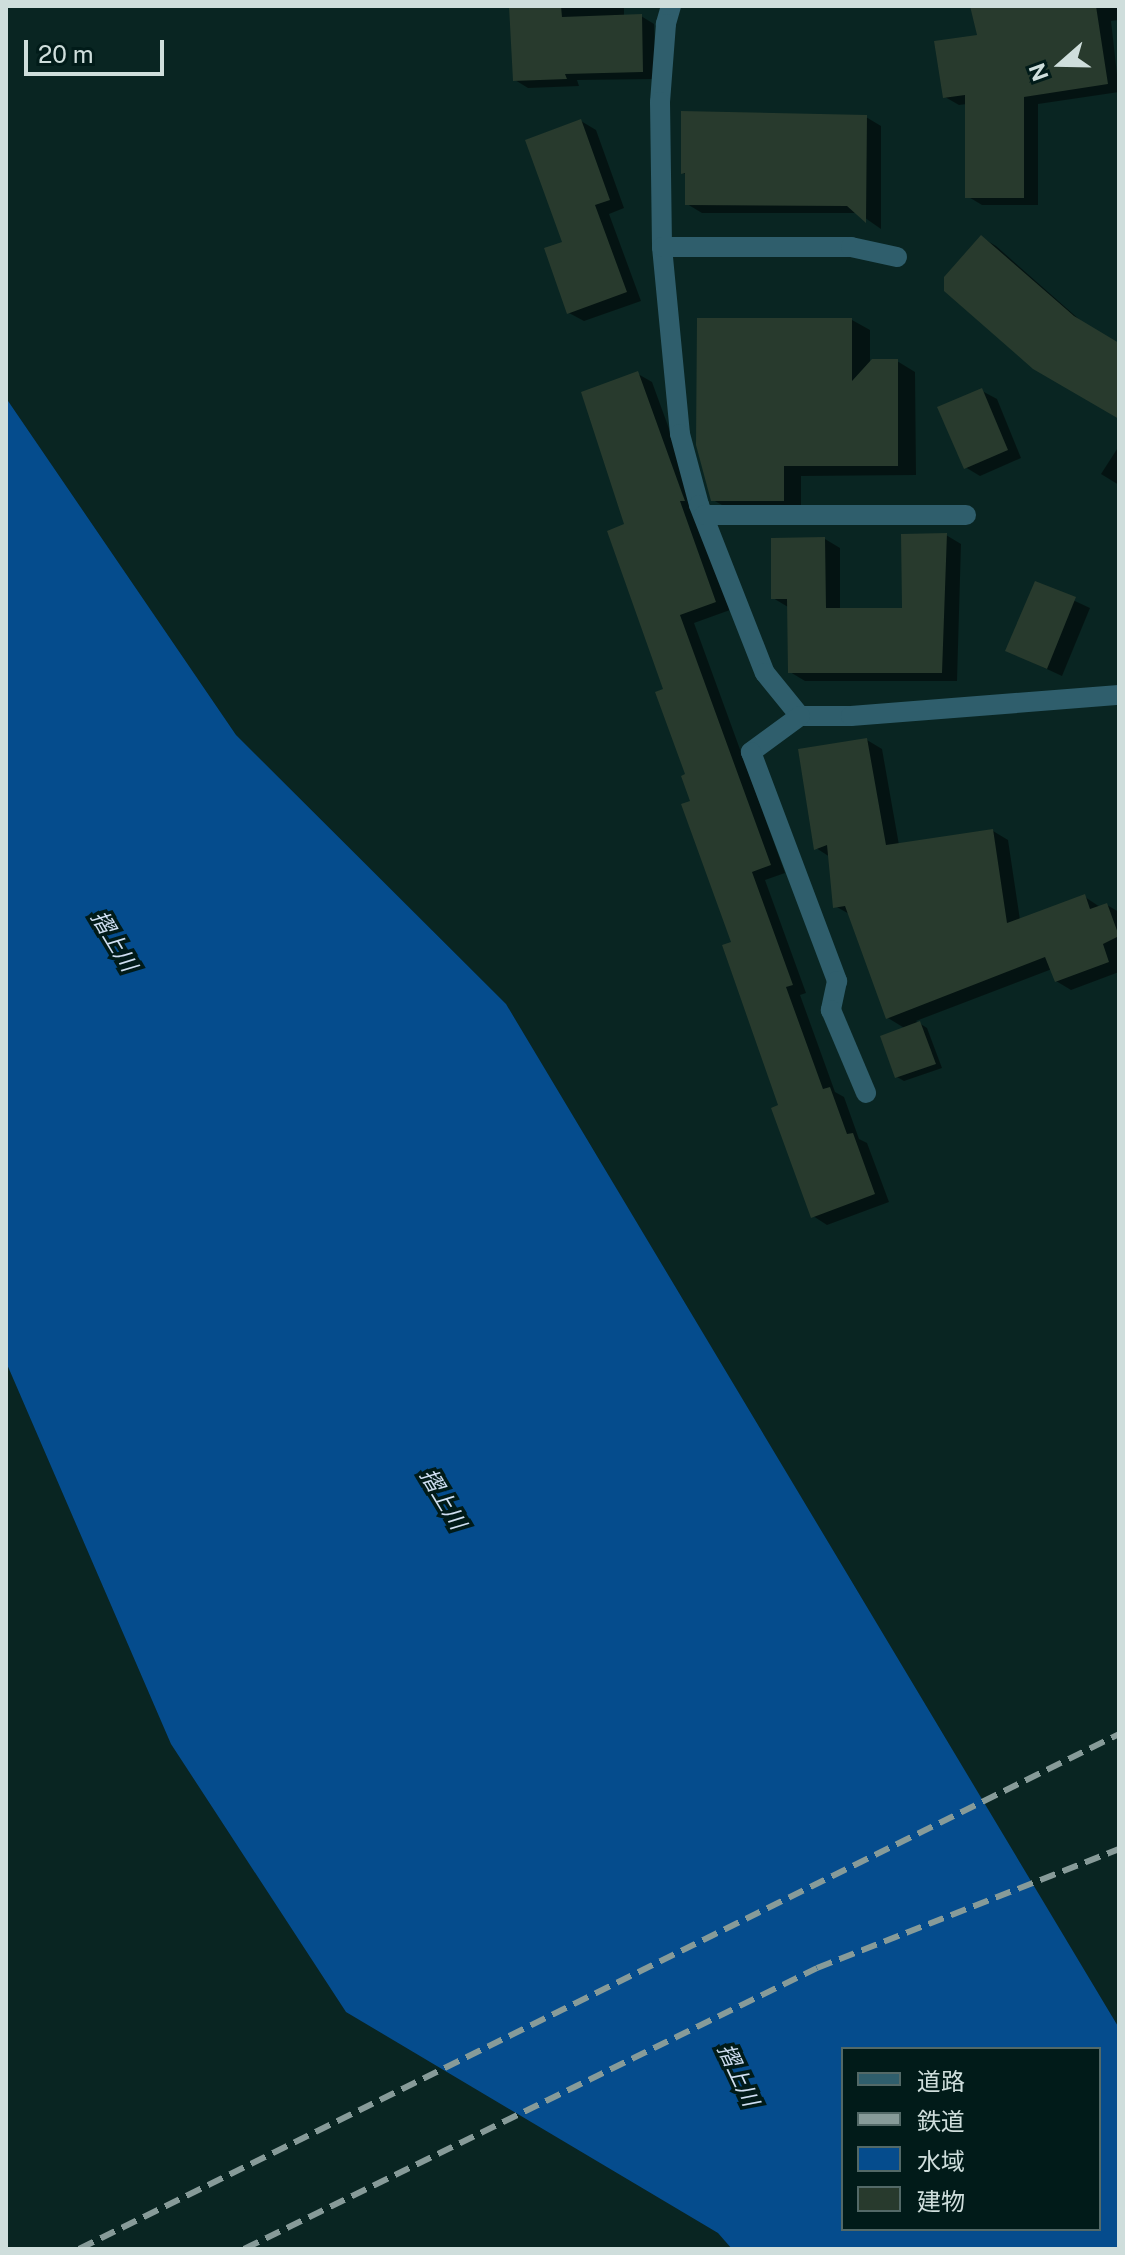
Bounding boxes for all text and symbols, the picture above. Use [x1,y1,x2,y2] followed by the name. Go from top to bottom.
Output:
[28,24,168,74] scale bar
[1021,24,1101,104] north arrow
[38,40,94,68] text: 20 m
[1023,60,1054,85] text: N
[86,906,142,976] water label: 摺上川
[415,1464,471,1534] water label: 摺上川
[712,2040,764,2110] water label: 摺上川
[841,2047,1101,2231] legend
[917,2067,965,2095] text: 道路
[917,2107,965,2135] text: 鉄道
[917,2147,965,2175] text: 水域
[917,2187,965,2215] text: 建物

